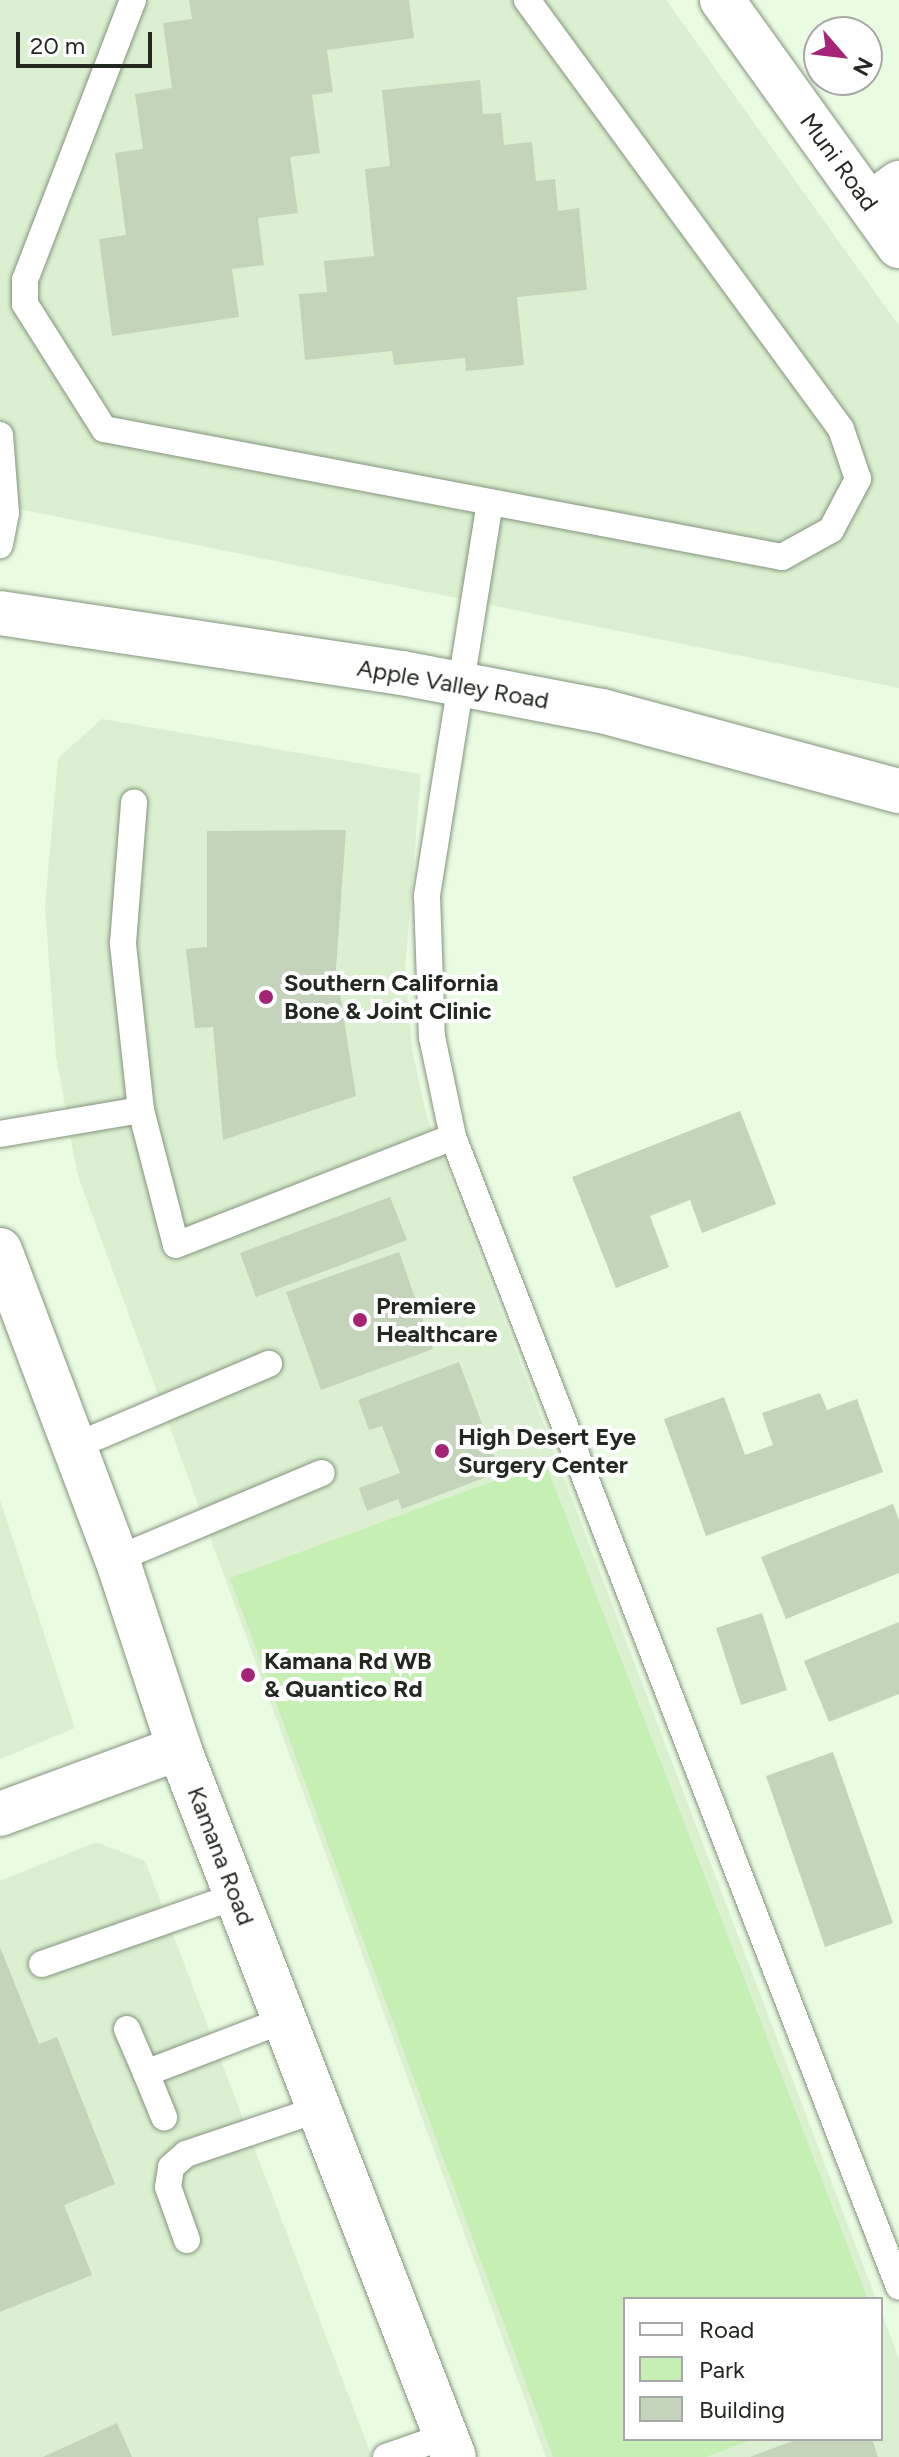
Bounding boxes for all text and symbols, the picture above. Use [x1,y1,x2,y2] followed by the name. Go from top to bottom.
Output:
[20,16,156,66] scale bar
[803,16,883,96] north arrow
[30,31,85,60] text: 20 m
[847,53,879,80] text: N
[794,107,884,217] street label: Muni Road
[355,653,551,715] street label: Apple Valley Road
[284,969,498,1025] place label: Southern California Bone & Joint Clinic
[255,986,277,1008] marker: Southern California Bone & Joint Clinic
[376,1292,498,1348] place label: Premiere Healthcare
[351,1311,369,1329] marker: Premiere Healthcare
[458,1423,636,1479] place label: High Desert Eye Surgery Center
[433,1442,451,1460] marker: High Desert Eye Surgery Center
[264,1647,432,1703] place label: Kamana Rd WB & Quantico Rd
[239,1666,257,1684] marker: Kamana Rd WB & Quantico Rd
[181,1783,261,1929] street label: Kamana Road
[623,2297,883,2441] legend
[699,2315,754,2344] text: Road
[699,2355,745,2384] text: Park
[699,2395,785,2424] text: Building

